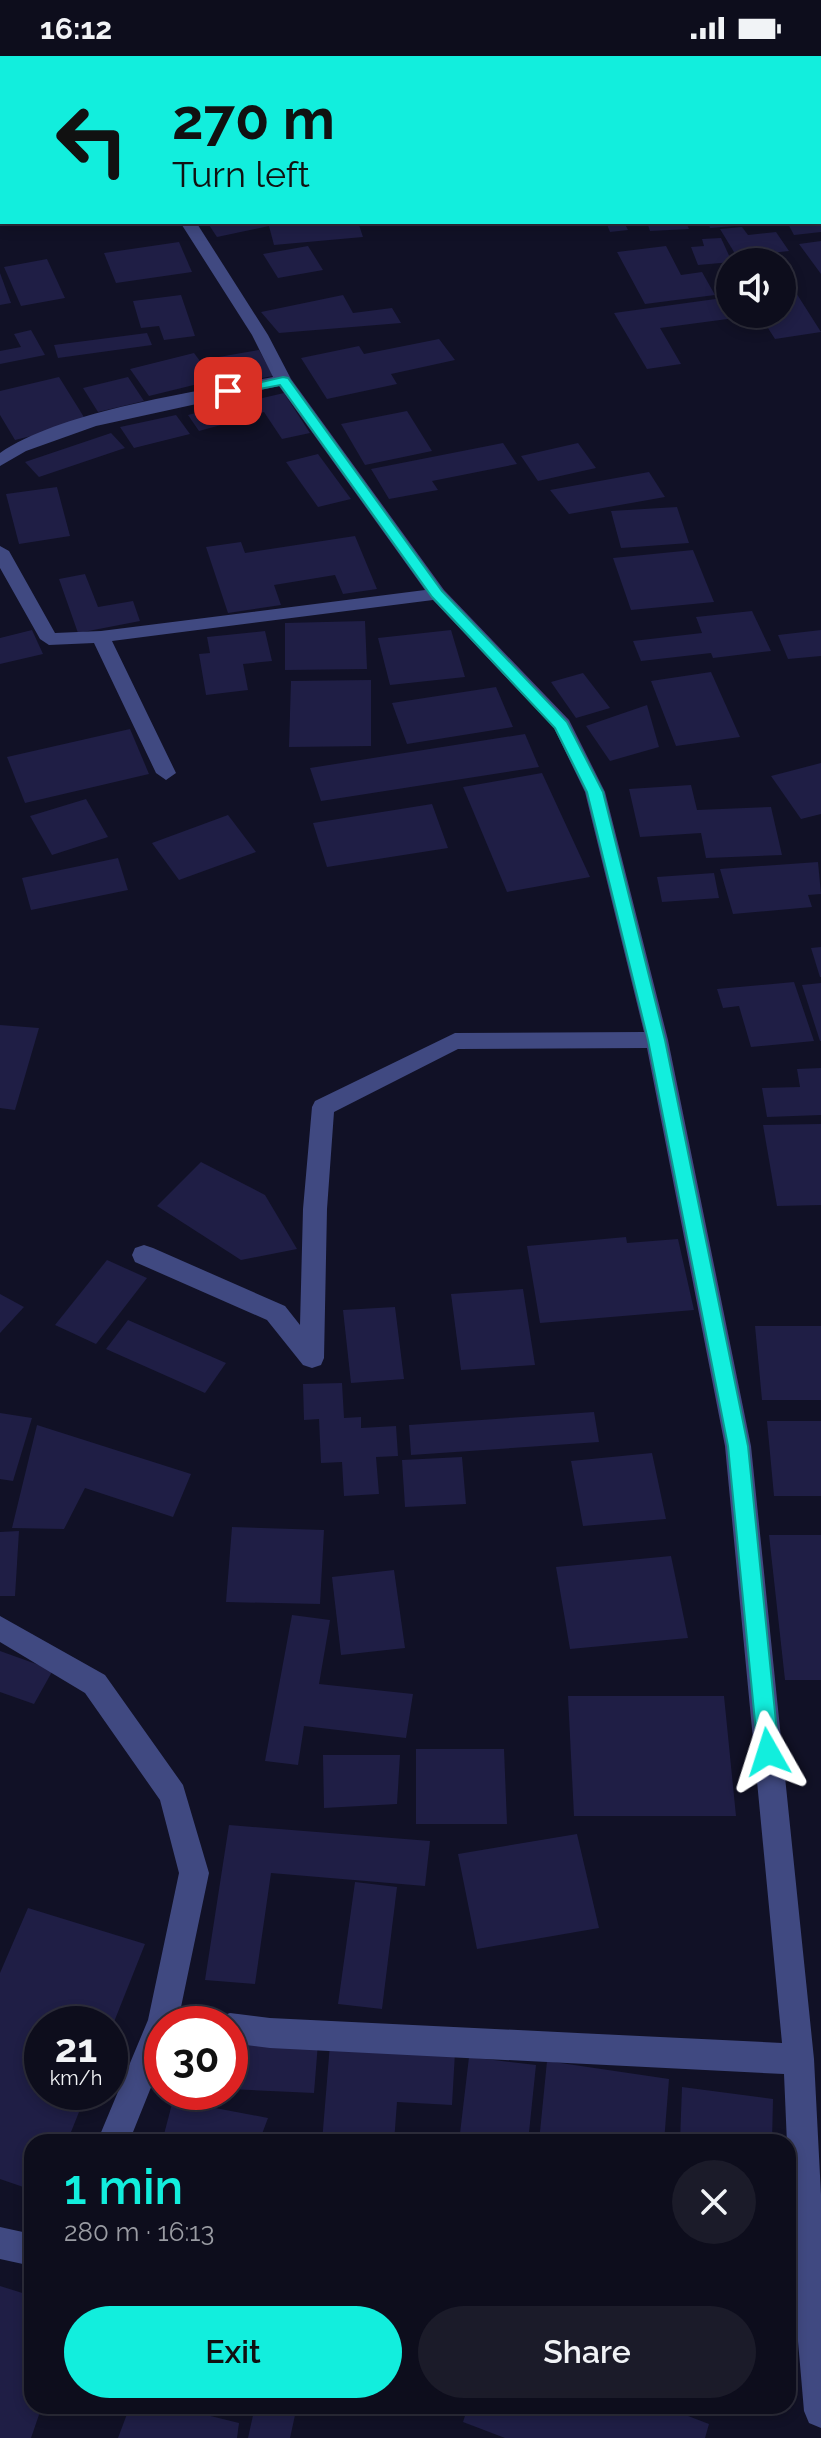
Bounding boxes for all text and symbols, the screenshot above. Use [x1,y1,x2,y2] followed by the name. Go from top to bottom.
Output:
[40,11,112,46] text: 16:12
[172,86,335,152] text: 270 m
[40,88,144,192] icon: left
[172,153,310,195] text: Turn left
[716,248,796,328] map controls
[716,248,796,328] button: sound
[194,357,262,425] pin
[206,369,250,413] icon: arrive
[726,1710,810,1794] position arrow
[144,2006,248,2110] speed limit sign: 30
[55,2024,97,2071] text: 21
[50,2066,102,2090] text: km/h
[64,2159,183,2215] text: 1 min
[672,2160,756,2244] button: close
[64,2217,214,2247] text: 280 m · 16:13
[64,2306,402,2398] button: Exit
[418,2306,756,2398] button: Share

